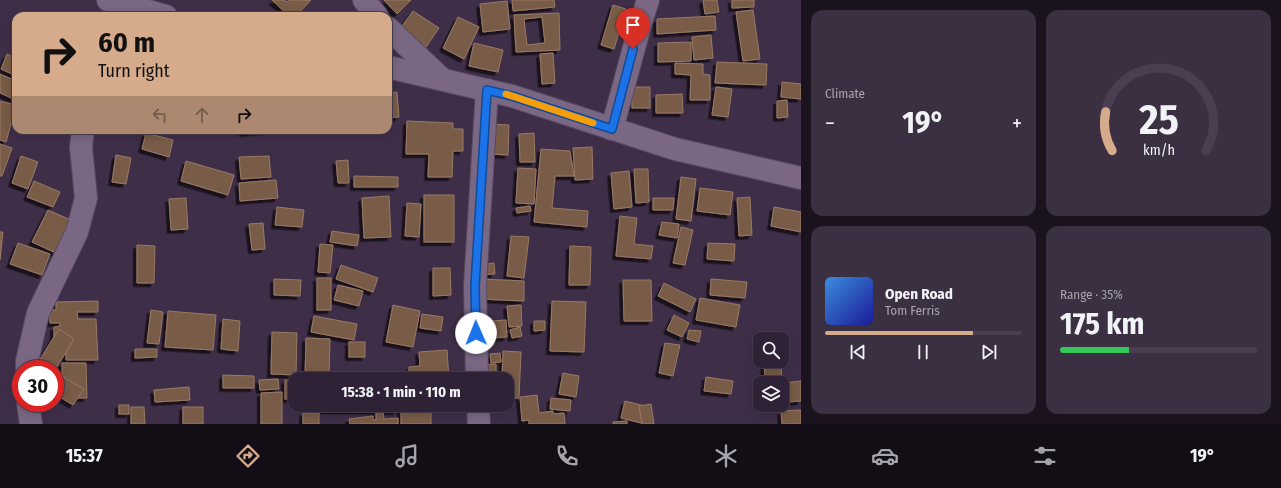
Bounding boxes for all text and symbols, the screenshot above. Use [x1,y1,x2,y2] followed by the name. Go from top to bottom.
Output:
[616,8,650,49] pin
[622,14,644,36] icon: arrive
[98,26,155,59] text: 60 m
[32,28,84,80] icon: right
[98,60,170,82] text: Turn right
[825,86,865,101] text: Climate
[1138,95,1178,145] text: 25
[149,104,171,126] icon: left
[191,104,213,126] icon: ahead
[233,104,255,126] icon: right
[902,105,945,141] text: 19°
[825,110,835,137] text: −
[1012,110,1022,137] text: +
[1143,142,1174,159] text: km/h
[885,285,953,303] text: Open Road
[1060,287,1123,302] text: Range · 35%
[885,303,940,318] text: Tom Ferris
[1060,306,1144,342] text: 175 km
[455,312,497,354] position arrow
[753,332,789,412] map controls
[753,332,789,368] button: search
[847,341,869,363] icon: previous
[912,341,934,363] icon: pause
[978,341,1000,363] icon: next
[12,360,64,412] speed limit sign: 30
[753,376,789,412] button: layers
[341,383,461,401] text: 15:38 · 1 min · 110 m
[234,442,262,470] icon: directions
[393,442,421,470] icon: music
[553,442,581,470] icon: phone
[712,442,740,470] icon: climate
[871,442,899,470] icon: car
[1031,442,1059,470] icon: filters
[66,445,103,467] text: 15:37
[1190,445,1215,467] text: 19°

